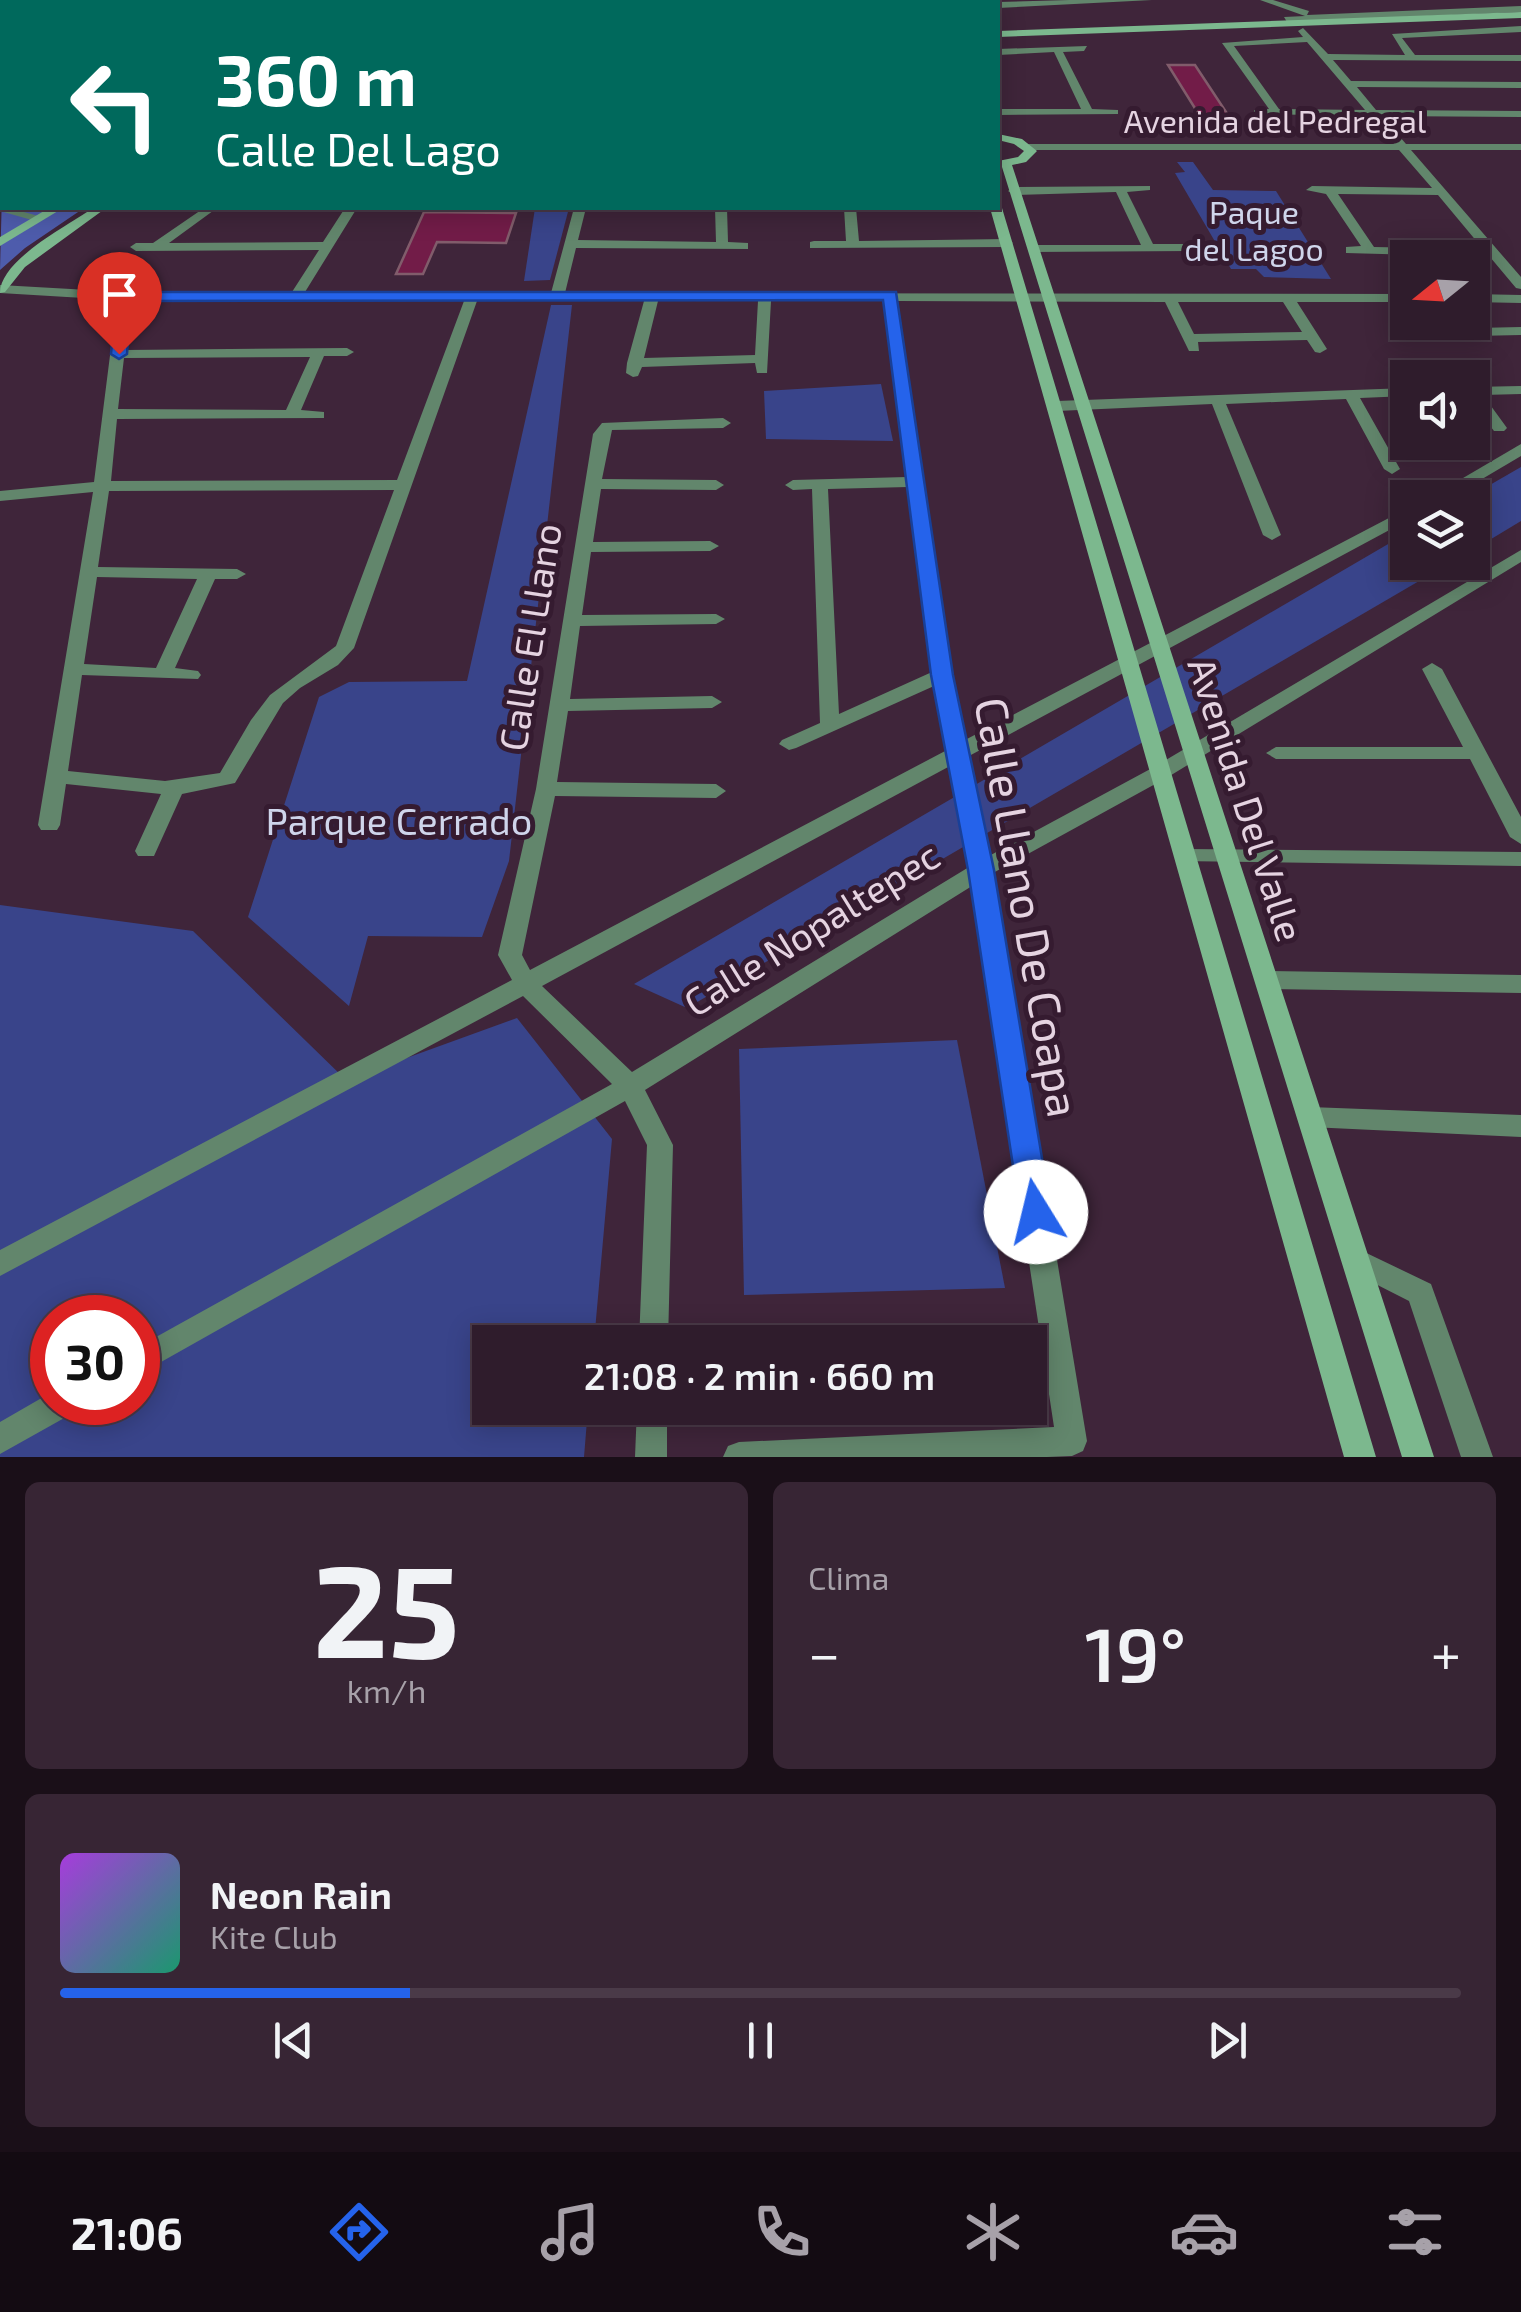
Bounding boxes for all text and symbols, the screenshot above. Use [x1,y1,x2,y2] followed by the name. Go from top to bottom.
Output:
[215,36,417,120] text: 360 m
[50,40,180,170] icon: left
[1124,101,1427,139] street label: Avenida del Pedregal
[215,121,501,175] text: Calle Del Lago
[1184,192,1324,267] park label: Paque del Lagoo
[1390,240,1490,340] north arrow
[1390,240,1490,580] map controls
[77,252,162,355] pin
[92,267,147,322] icon: arrive
[1390,360,1490,460] button: sound
[1390,480,1490,580] button: layers
[488,520,570,754] street label: Calle El Llano
[1180,651,1314,947] street label: Avenida Del Valle
[966,693,1092,1121] street label: Calle Llano De Coapa
[266,797,532,843] park label: Parque Cerrado
[675,831,947,1025] street label: Calle Nopaltepec
[984,1160,1088,1264] position arrow
[30,1295,160,1425] speed limit sign: 30
[584,1352,935,1398] text: 21:08 · 2 min · 660 m
[313,1528,460,1684] text: 25
[808,1558,889,1596] text: Clima
[1085,1607,1186,1697] text: 19°
[808,1619,840,1685] text: −
[1431,1619,1461,1685] text: +
[347,1671,426,1709] text: km/h
[210,1871,392,1917] text: Neon Rain
[210,1917,338,1955] text: Kite Club
[266,2013,321,2068] icon: previous
[733,2013,788,2068] icon: pause
[1200,2013,1255,2068] icon: next
[324,2197,394,2267] icon: directions
[535,2197,605,2267] icon: music
[747,2197,817,2267] icon: phone
[958,2197,1028,2267] icon: climate
[1169,2197,1239,2267] icon: car
[1380,2197,1450,2267] icon: filters
[71,2205,183,2259] text: 21:06

